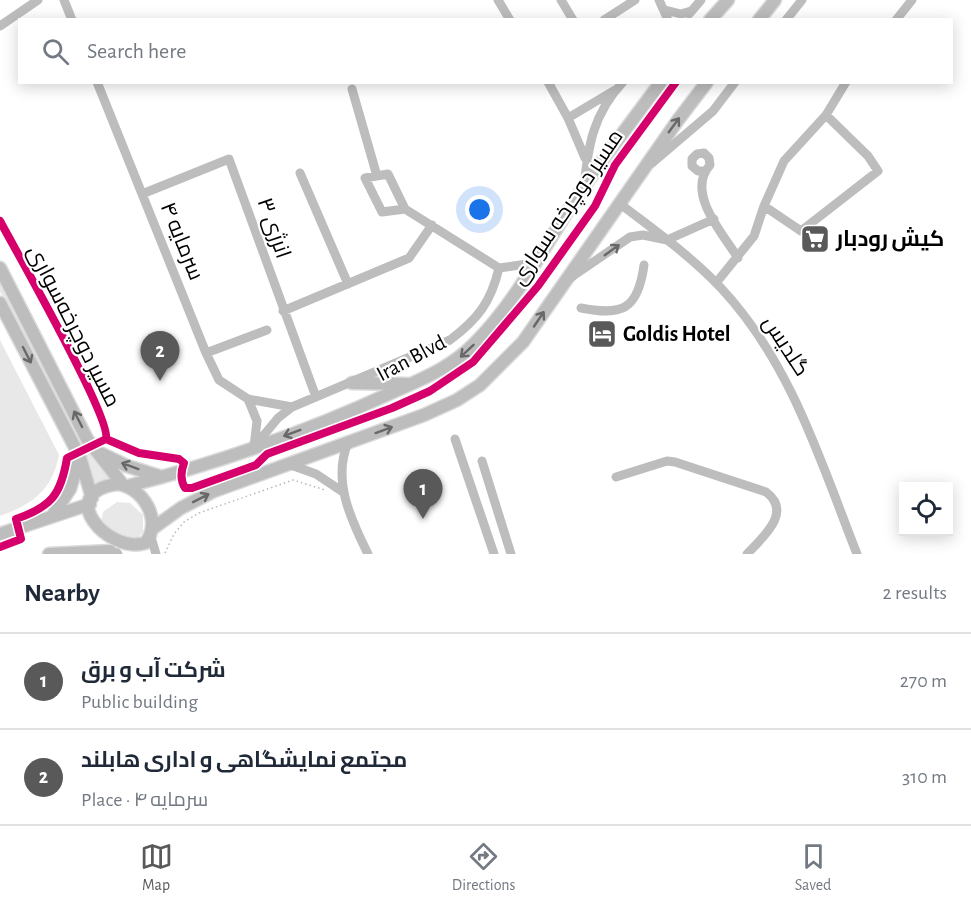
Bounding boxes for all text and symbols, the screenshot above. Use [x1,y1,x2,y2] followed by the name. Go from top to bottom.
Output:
[18,18,953,84] search box
[39,35,72,68] icon: search
[87,40,186,62] text: Search here
[668,117,680,133] one-way arrow
[507,125,630,290] street label: مسیر دوچرخه سواری
[252,195,295,261] street label: انرژی ۳
[465,195,494,224] your location
[156,199,208,283] street label: سرمایه ۴
[799,223,831,255] supermarket icon: کیش رودبار
[835,227,944,252] place label: کیش رودبار
[21,242,124,412] street label: مسیر دوچرخه‌سواری
[604,244,620,256] one-way arrow
[532,311,545,328] one-way arrow
[757,312,813,381] street label: گلدیس
[586,318,618,350] hotel icon: Goldis Hotel
[623,323,731,345] place label: Goldis Hotel
[373,331,449,385] street label: Iran Blvd
[140,332,180,381] pin: 2
[460,344,475,358] one-way arrow
[21,346,33,364] one-way arrow
[71,411,83,429] one-way arrow
[374,423,393,434] one-way arrow
[283,429,302,440] one-way arrow
[121,460,140,471] one-way arrow
[404,470,442,519] pin: 1
[899,482,953,536] map controls
[899,482,953,536] button: locate
[192,491,210,503] one-way arrow
[24,580,100,606] text: Nearby
[883,583,947,603] text: 2 results
[81,659,226,681] text: شرکت آب و برق
[40,671,47,691] text: 1
[900,671,947,691] text: 270 m
[81,692,198,712] text: Public building
[81,749,407,771] text: مجتمع نمایشگاهی و اداری هابلند
[39,767,48,787] text: 2
[902,767,947,787] text: 310 m
[81,790,208,810] text: Place · سرمایه ۴
[140,840,173,895] tab: Map
[452,840,516,895] tab: Directions
[795,840,831,895] tab: Saved

